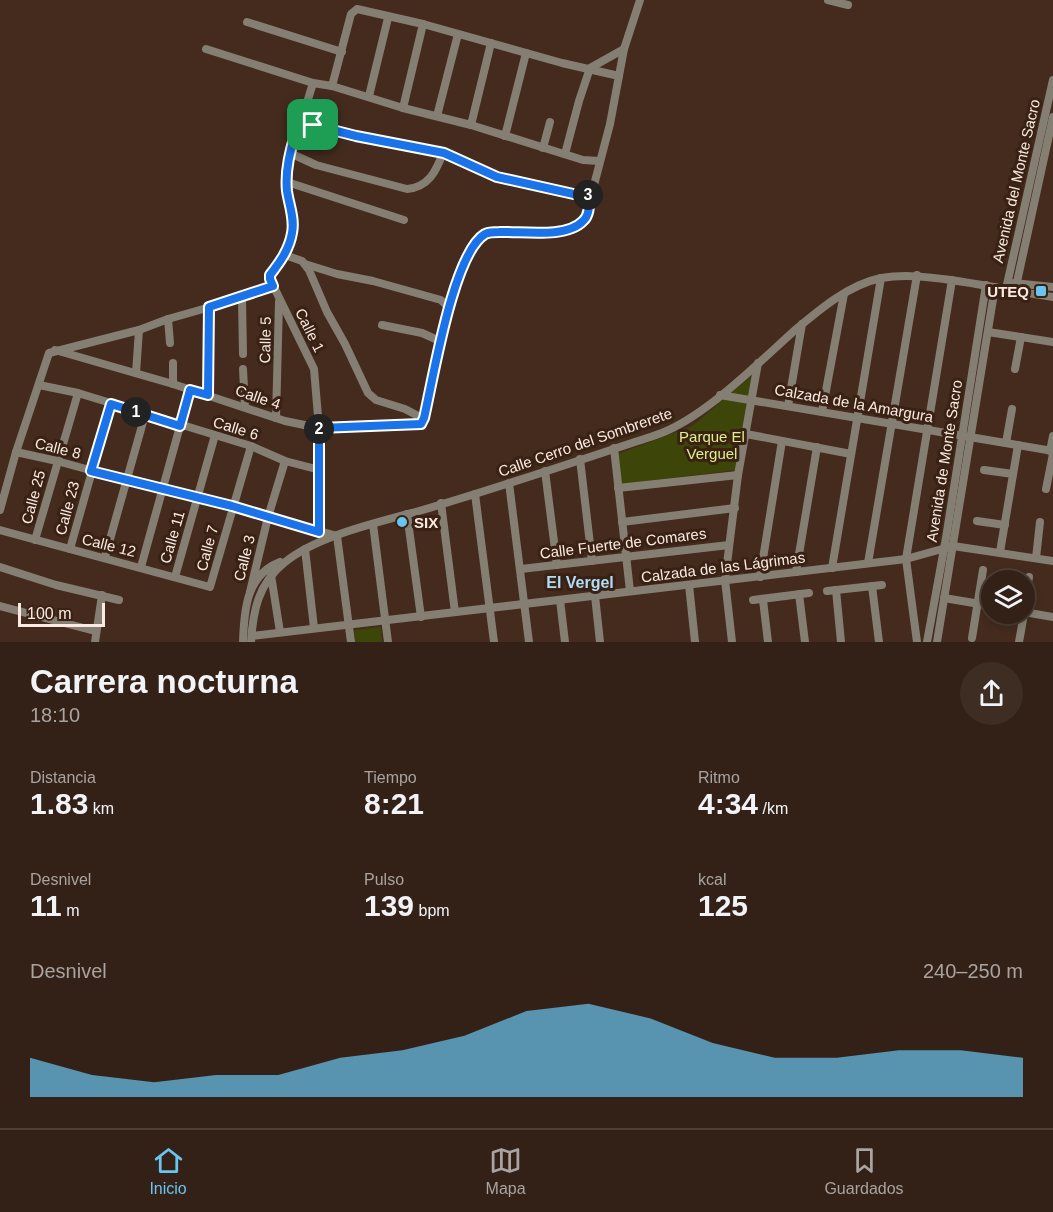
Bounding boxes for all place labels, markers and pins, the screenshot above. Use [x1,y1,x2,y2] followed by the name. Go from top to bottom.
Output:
[287,99,338,150] pin
[573,180,603,210] pin: 3
[987,283,1029,300] place label: UTEQ
[1034,284,1048,298] marker: UTEQ
[121,397,151,427] pin: 1
[304,414,334,444] pin: 2
[414,514,438,531] place label: SIX
[395,515,409,529] marker: SIX

